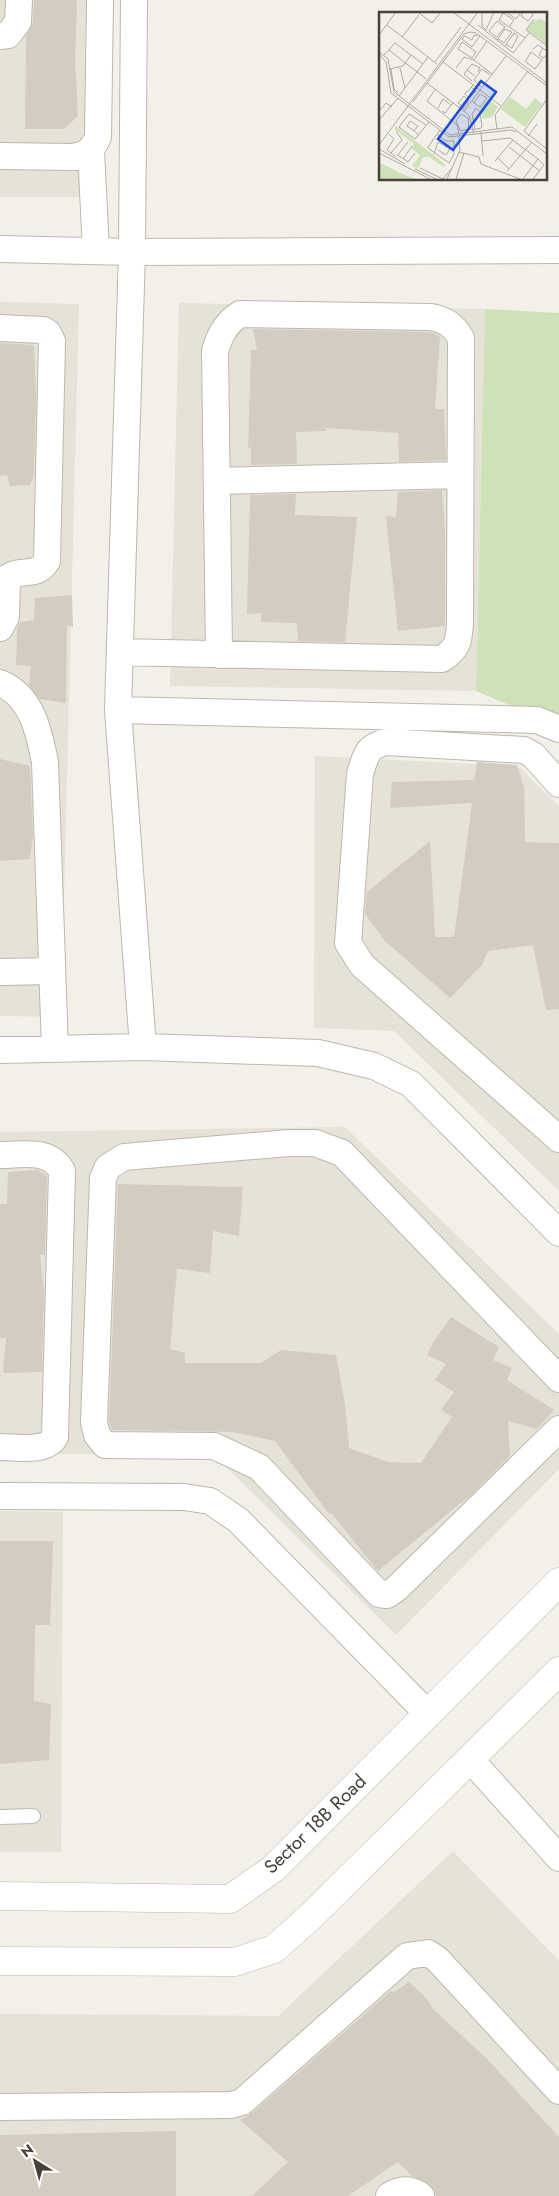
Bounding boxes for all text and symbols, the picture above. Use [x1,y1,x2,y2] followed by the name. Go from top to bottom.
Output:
[379,12,546,180] inset map
[258,1768,372,1880] street label: Sector 18B Road
[10,2136,60,2186] north arrow
[17,2139,38,2162] text: N

